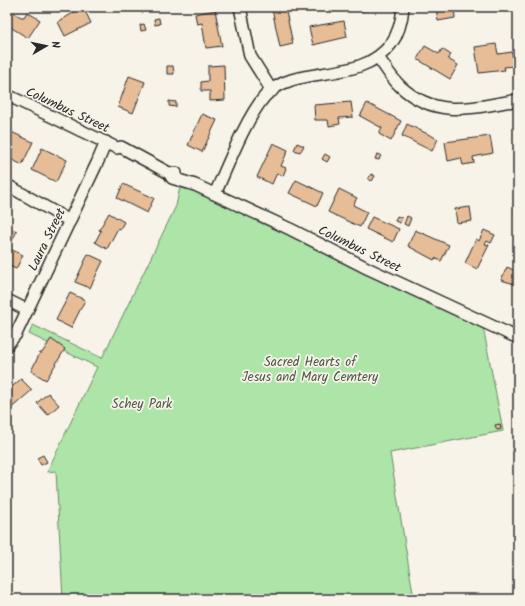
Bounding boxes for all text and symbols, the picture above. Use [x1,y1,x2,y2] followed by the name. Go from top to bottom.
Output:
[26,26,66,66] north arrow
[45,40,64,49] text: N
[22,82,114,139] street label: Columbus Street
[23,204,72,275] street label: Laura Street
[314,220,405,279] street label: Columbus Street
[242,352,379,388] park label: Sacred Hearts of Jesus and Mary Cemtery
[112,394,173,415] park label: Schey Park

